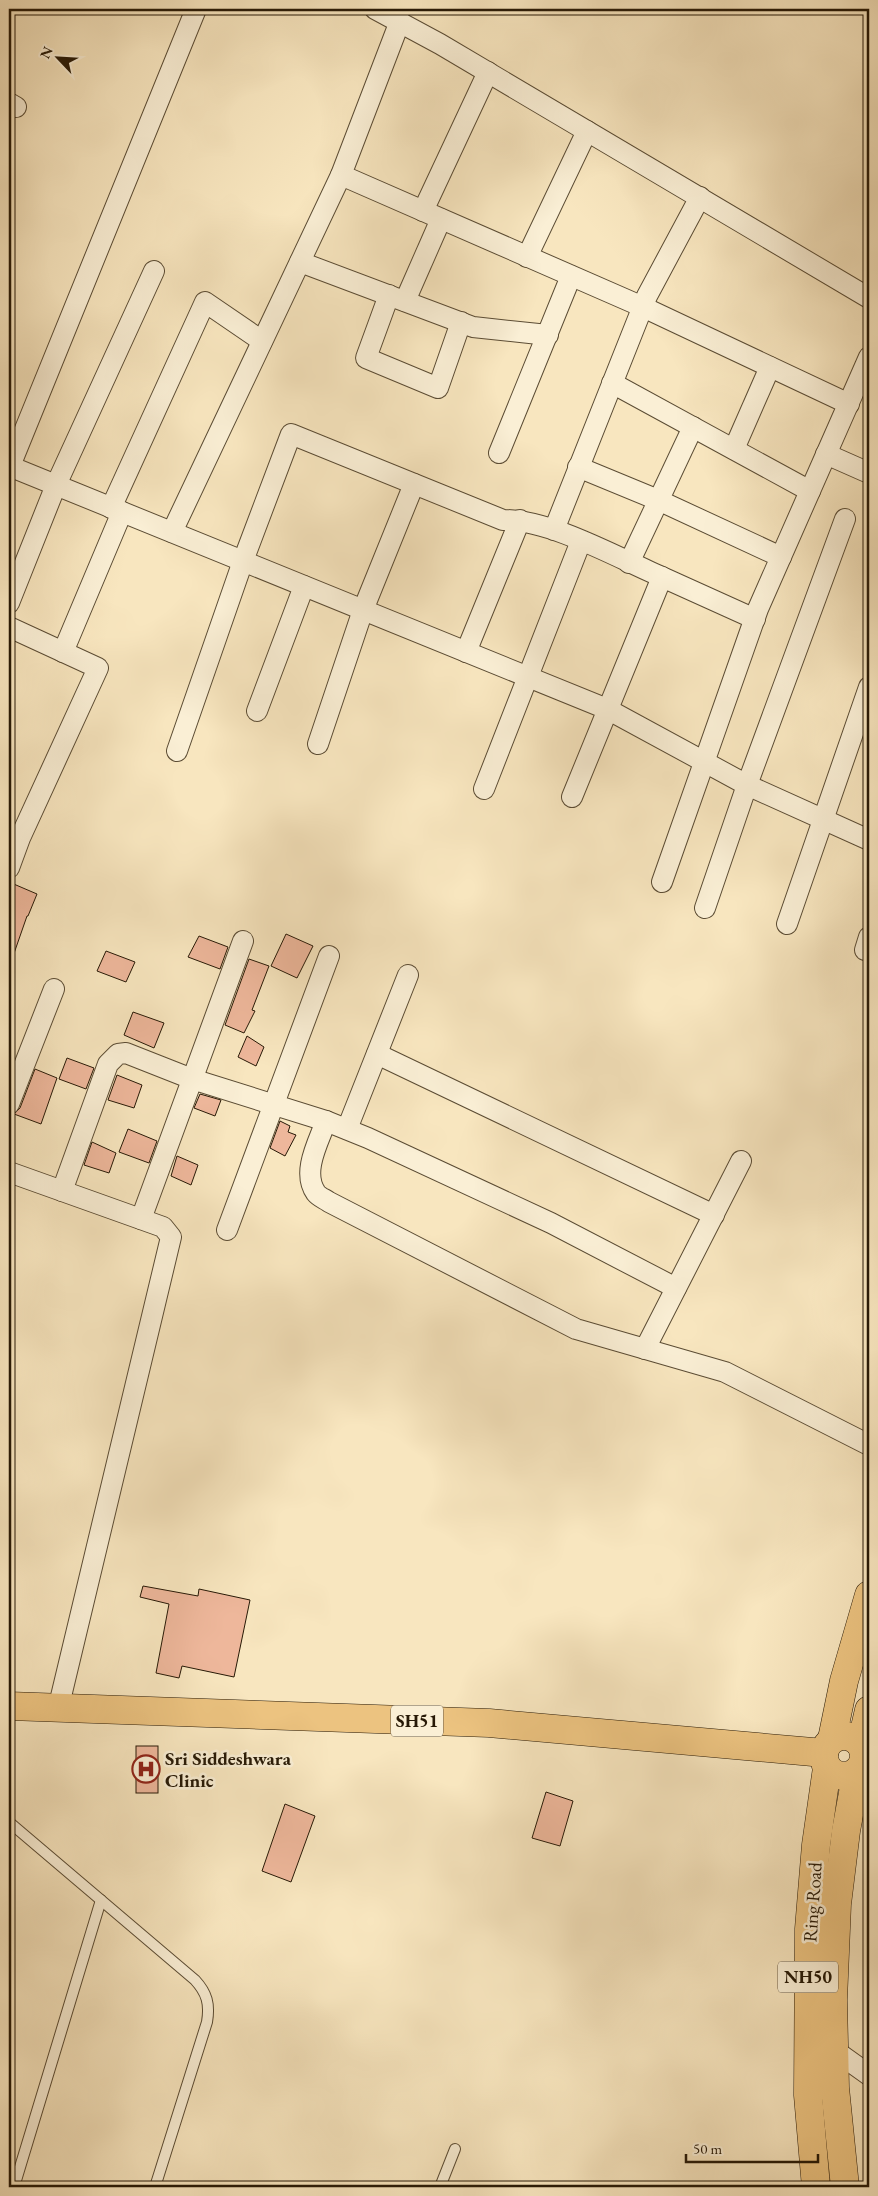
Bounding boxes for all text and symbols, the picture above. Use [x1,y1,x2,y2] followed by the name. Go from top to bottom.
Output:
[32,32,82,82] north arrow
[36,43,57,61] text: N
[391,1705,443,1736] road number: SH51
[165,1746,292,1793] place label: Sri Siddeshwara Clinic
[131,1754,161,1784] hospital icon: Sri Siddeshwara Clinic
[797,1861,828,1943] street label: Ring Road
[778,1961,838,1992] road number: NH50
[686,2131,818,2163] scale bar
[693,2139,722,2158] text: 50 m

